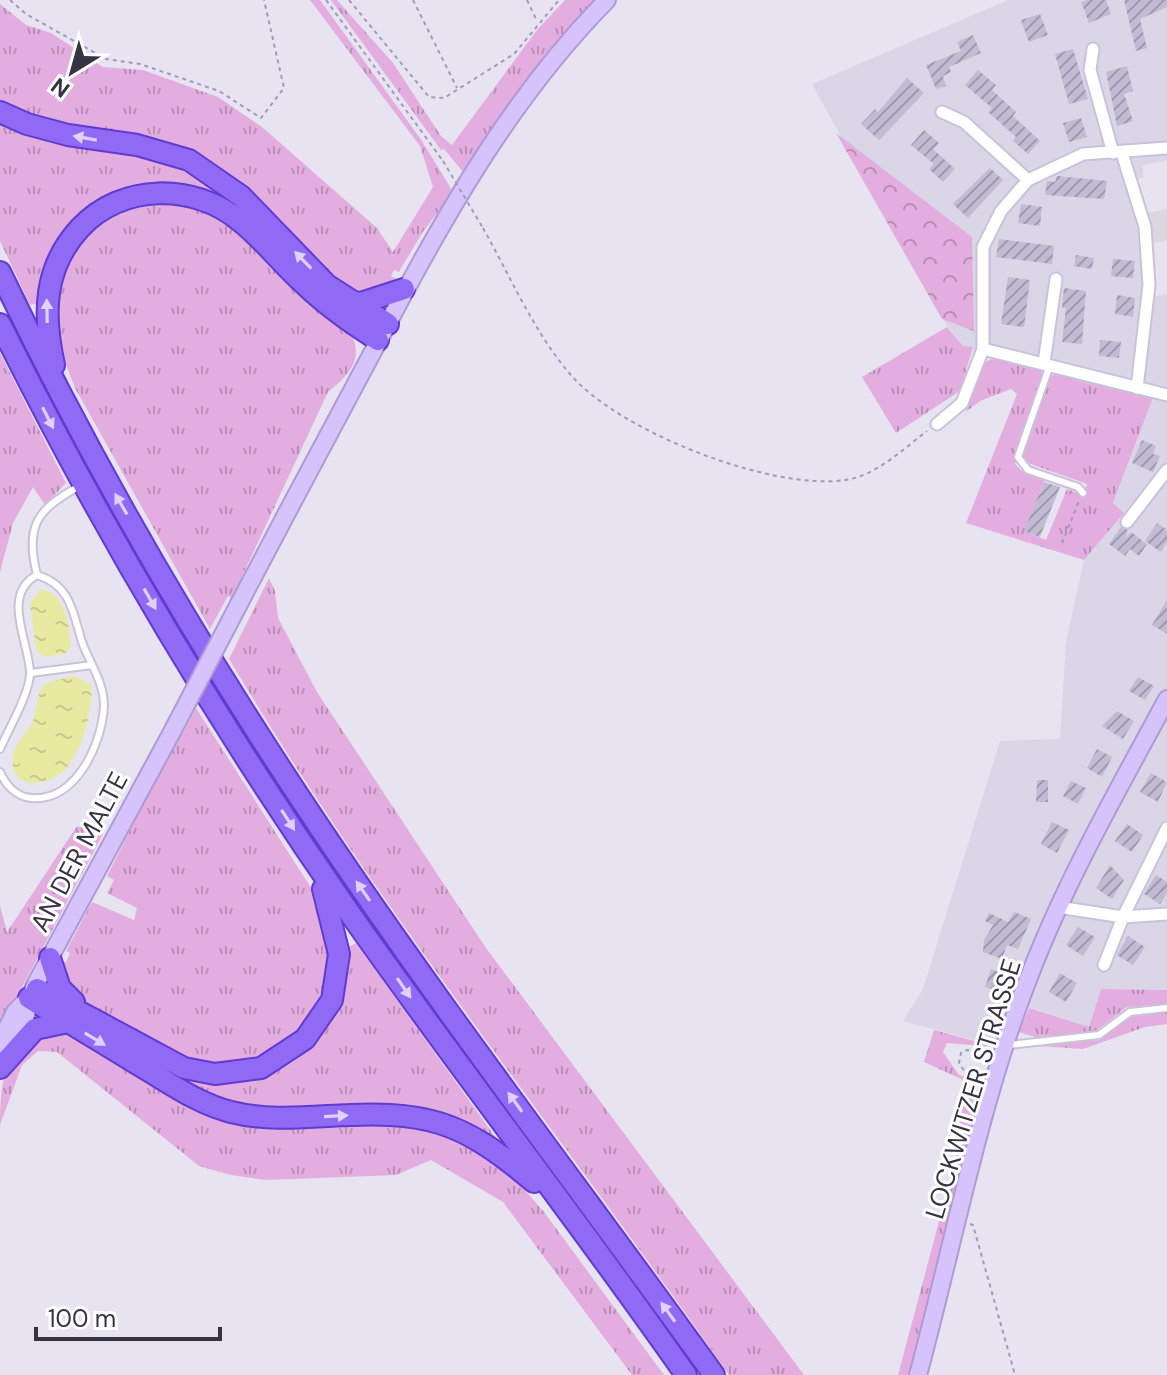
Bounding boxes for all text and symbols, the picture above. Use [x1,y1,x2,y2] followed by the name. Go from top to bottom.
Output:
[32,32,112,112] north arrow
[45,71,75,104] text: N
[72,131,97,144] one-way arrow
[295,251,313,270] one-way arrow
[41,298,54,324] one-way arrow
[42,407,55,430] one-way arrow
[114,493,128,515] one-way arrow
[143,588,157,610] one-way arrow
[23,766,135,938] street label: AN DER MALTE
[280,809,295,830] one-way arrow
[356,880,371,902] one-way arrow
[917,955,1029,1223] street label: LOCKWITZER STRASSE
[395,977,411,998] one-way arrow
[84,1031,106,1045] one-way arrow
[507,1091,523,1113] one-way arrow
[324,1109,349,1122] one-way arrow
[36,1291,220,1341] scale bar
[661,1302,677,1322] one-way arrow
[48,1303,116,1334] text: 100 m

